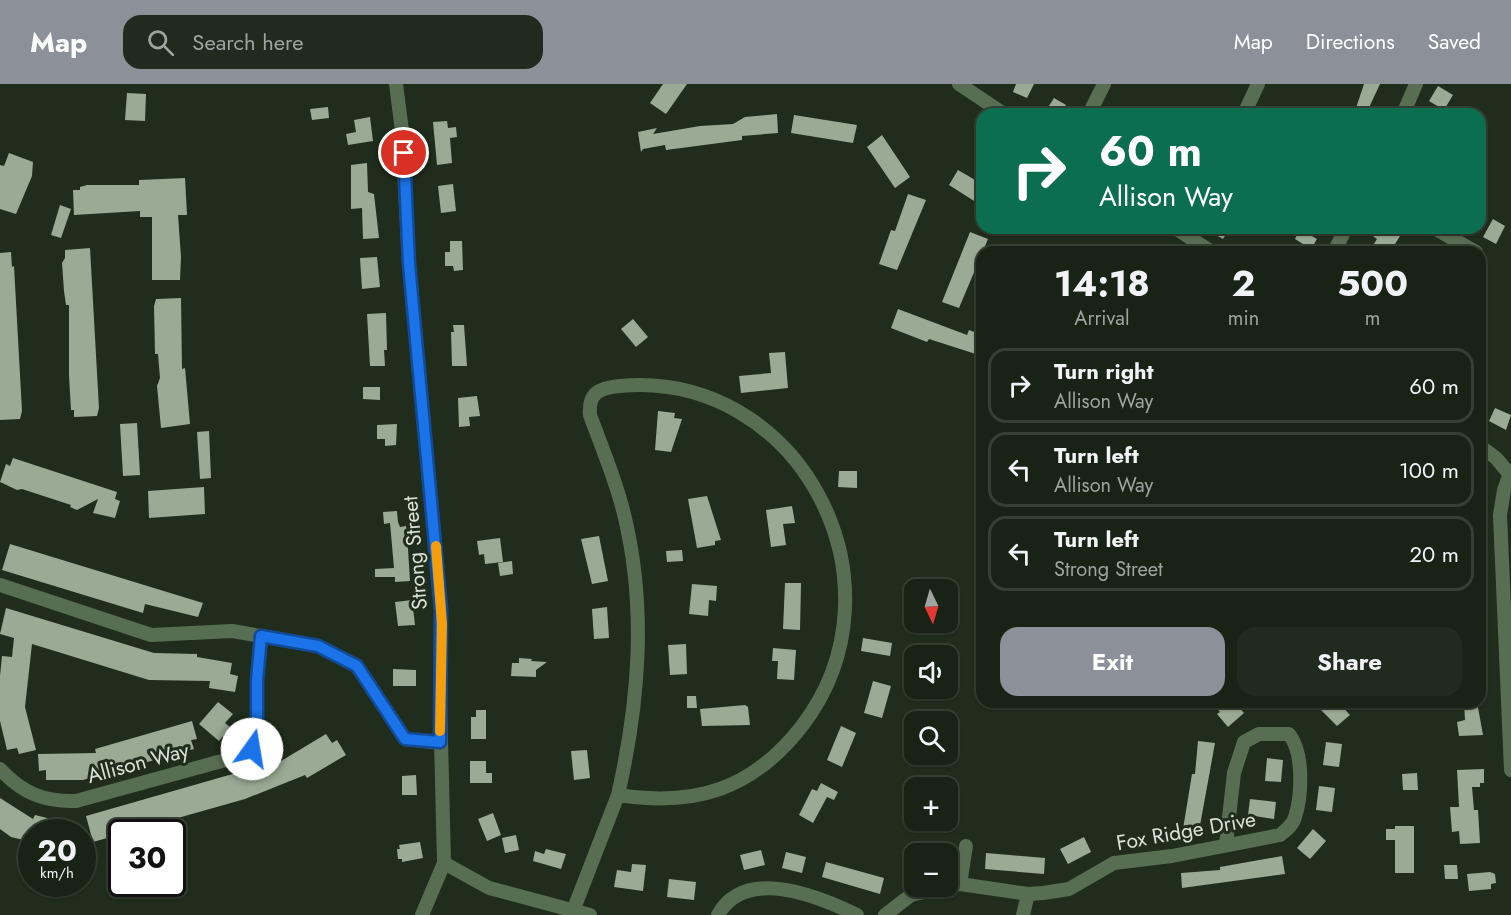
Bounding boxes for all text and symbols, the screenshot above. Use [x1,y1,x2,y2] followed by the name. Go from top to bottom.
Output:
[123,15,543,69] search box
[30,22,87,63] text: Map
[144,26,177,59] icon: search
[192,26,304,58] text: Search here
[1234,27,1273,57] text: Map
[1306,27,1395,57] text: Directions
[1428,27,1481,57] text: Saved
[1099,121,1202,182] text: 60 m
[378,127,429,178] pin
[1000,132,1078,210] icon: right
[387,136,420,169] icon: arrive
[1099,177,1233,216] text: Allison Way
[1054,257,1150,309] text: 14:18
[1232,257,1255,309] text: 2
[1337,257,1408,309] text: 500
[1074,304,1130,333] text: Arrival
[1228,304,1259,333] text: min
[1365,304,1380,333] text: m
[1054,355,1154,387] text: Turn right
[1003,369,1036,402] icon: right
[1409,370,1459,402] text: 60 m
[1054,387,1153,416] text: Allison Way
[1054,439,1139,471] text: Turn left
[1003,453,1036,486] icon: left
[1399,454,1459,486] text: 100 m
[1054,471,1153,500] text: Allison Way
[395,495,435,611] street label: Strong Street
[1054,523,1139,555] text: Turn left
[1003,537,1036,570] icon: left
[1410,538,1459,570] text: 20 m
[1054,555,1163,584] text: Strong Street
[904,579,958,633] north arrow
[904,579,958,897] map controls
[1000,627,1225,696] button: Exit
[1237,627,1462,696] button: Share
[904,645,958,699] button: sound
[904,711,958,765] button: search
[220,717,284,781] position arrow
[84,735,193,791] street label: Allison Way
[904,777,958,831] button: +
[1114,804,1258,858] street label: Fox Ridge Drive
[108,819,186,897] speed limit sign: 30
[37,829,77,872] text: 20
[904,843,958,897] button: −
[40,862,74,884] text: km/h

